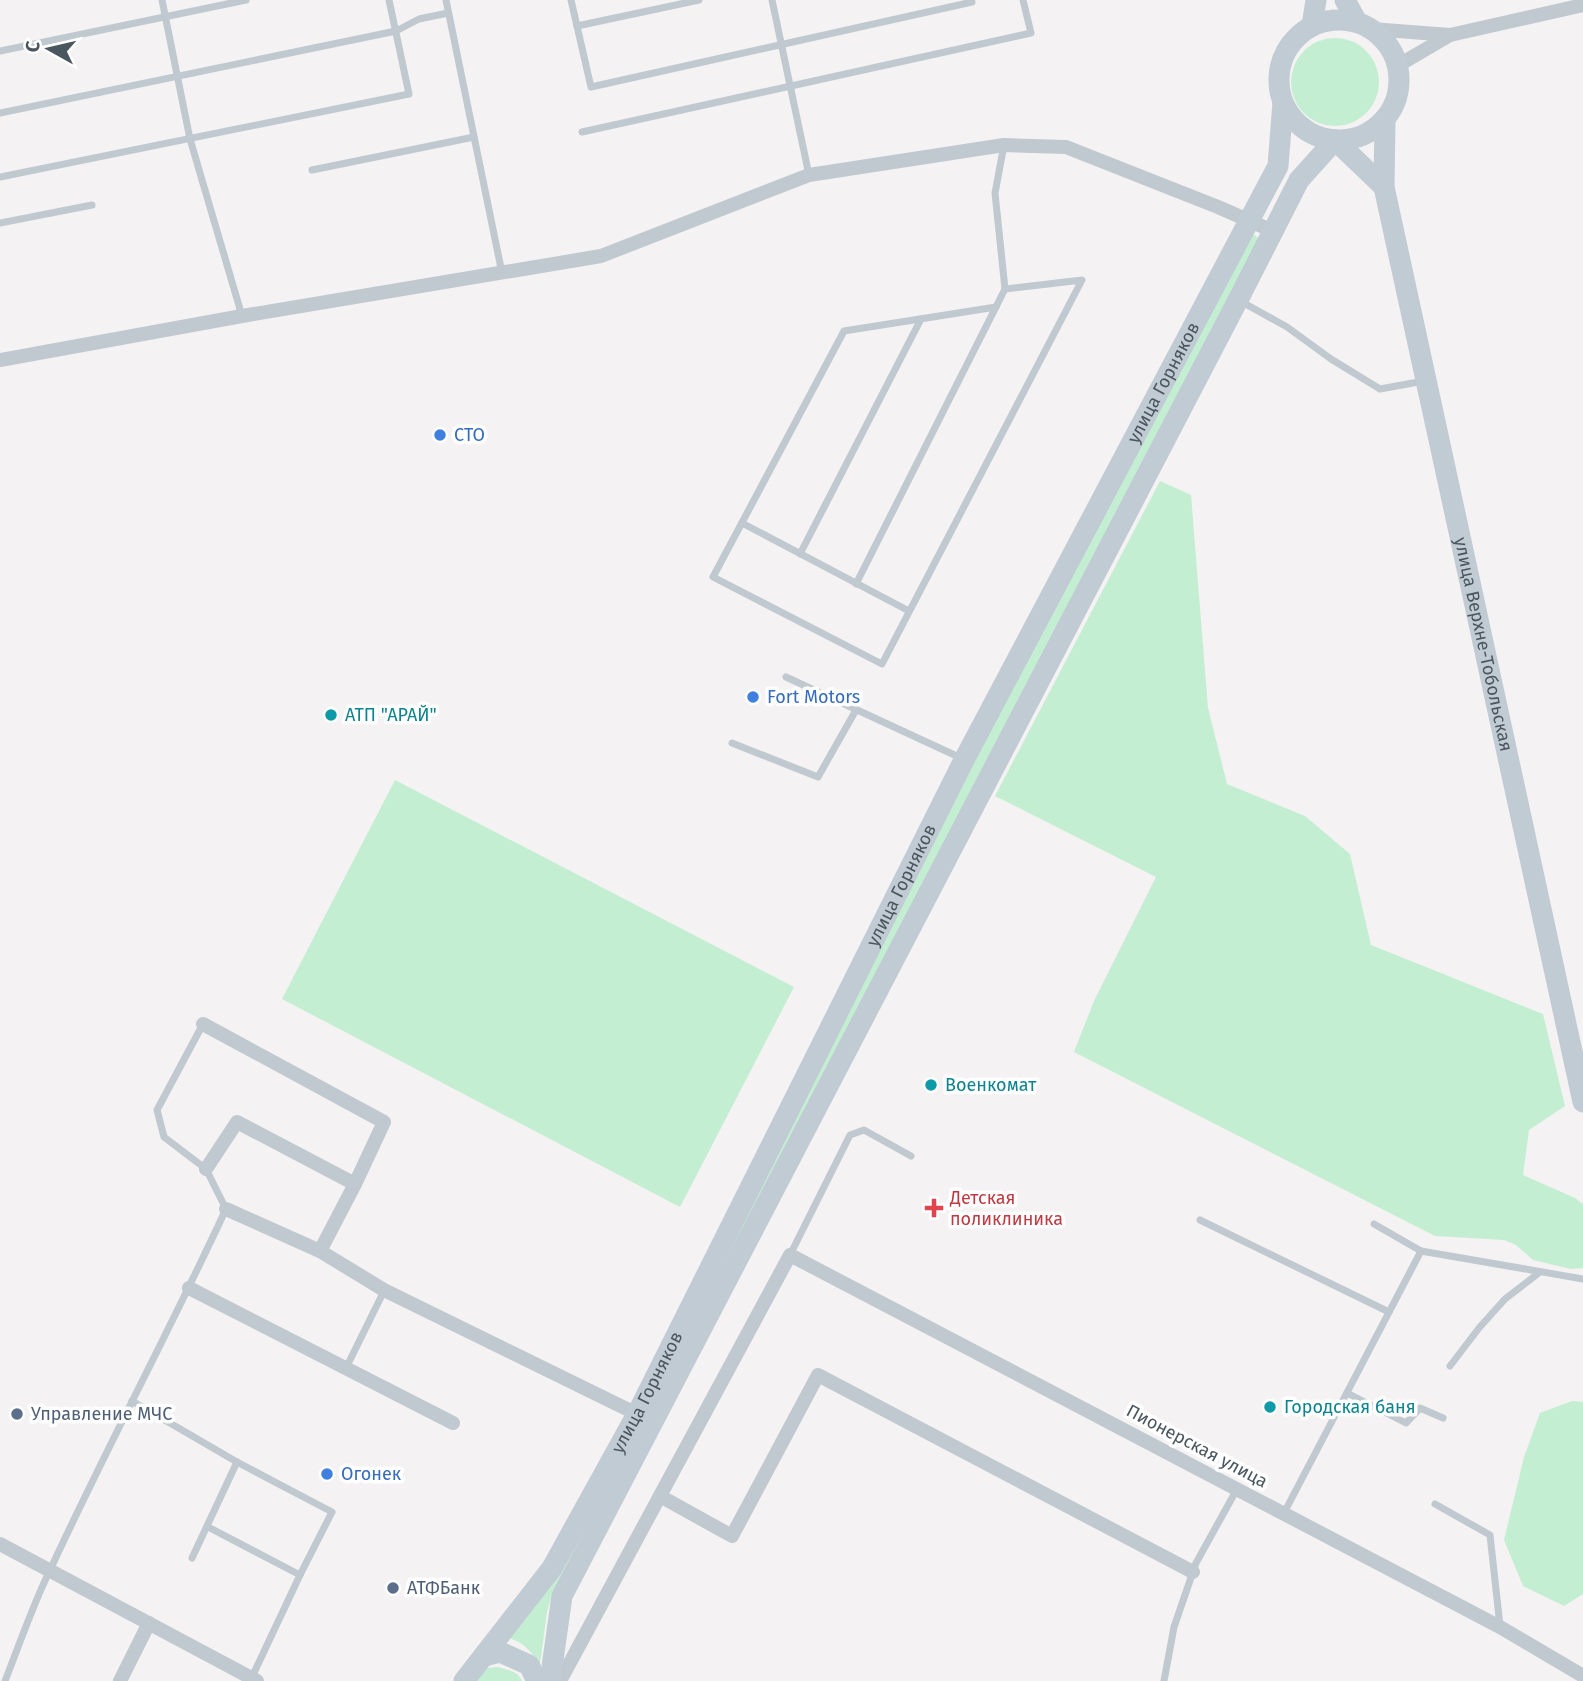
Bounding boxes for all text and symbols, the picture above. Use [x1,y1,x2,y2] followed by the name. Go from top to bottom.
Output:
[14,14,84,84] north arrow
[21,40,45,54] text: С
[1122,318,1204,447] street label: улица Горняков
[454,424,485,446] place label: СТО
[432,427,448,443] marker: СТО
[1449,535,1517,753] street label: улица Верхне-Тобольская
[767,686,860,708] place label: Fort Motors
[745,689,761,705] marker: Fort Motors
[345,704,437,726] place label: АТП "АРАЙ"
[323,707,339,723] marker: АТП "АРАЙ"
[861,821,941,950] street label: улица Горняков
[945,1074,1037,1096] place label: Военкомат
[923,1077,939,1093] marker: Военкомат
[949,1187,1063,1230] place label: Детская поликлиника
[924,1198,944,1218] marker: Детская поликлиника
[607,1328,687,1457] street label: улица Горняков
[1284,1396,1416,1418] place label: Городская баня
[1123,1399,1271,1493] street label: Пионерская улица
[1262,1399,1278,1415] marker: Городская баня
[31,1403,172,1425] place label: Управление МЧС
[9,1406,25,1422] marker: Управление МЧС
[341,1463,402,1485] place label: Огонек
[319,1466,335,1482] marker: Огонек
[407,1577,481,1599] place label: АТФБанк
[385,1580,401,1596] marker: АТФБанк

